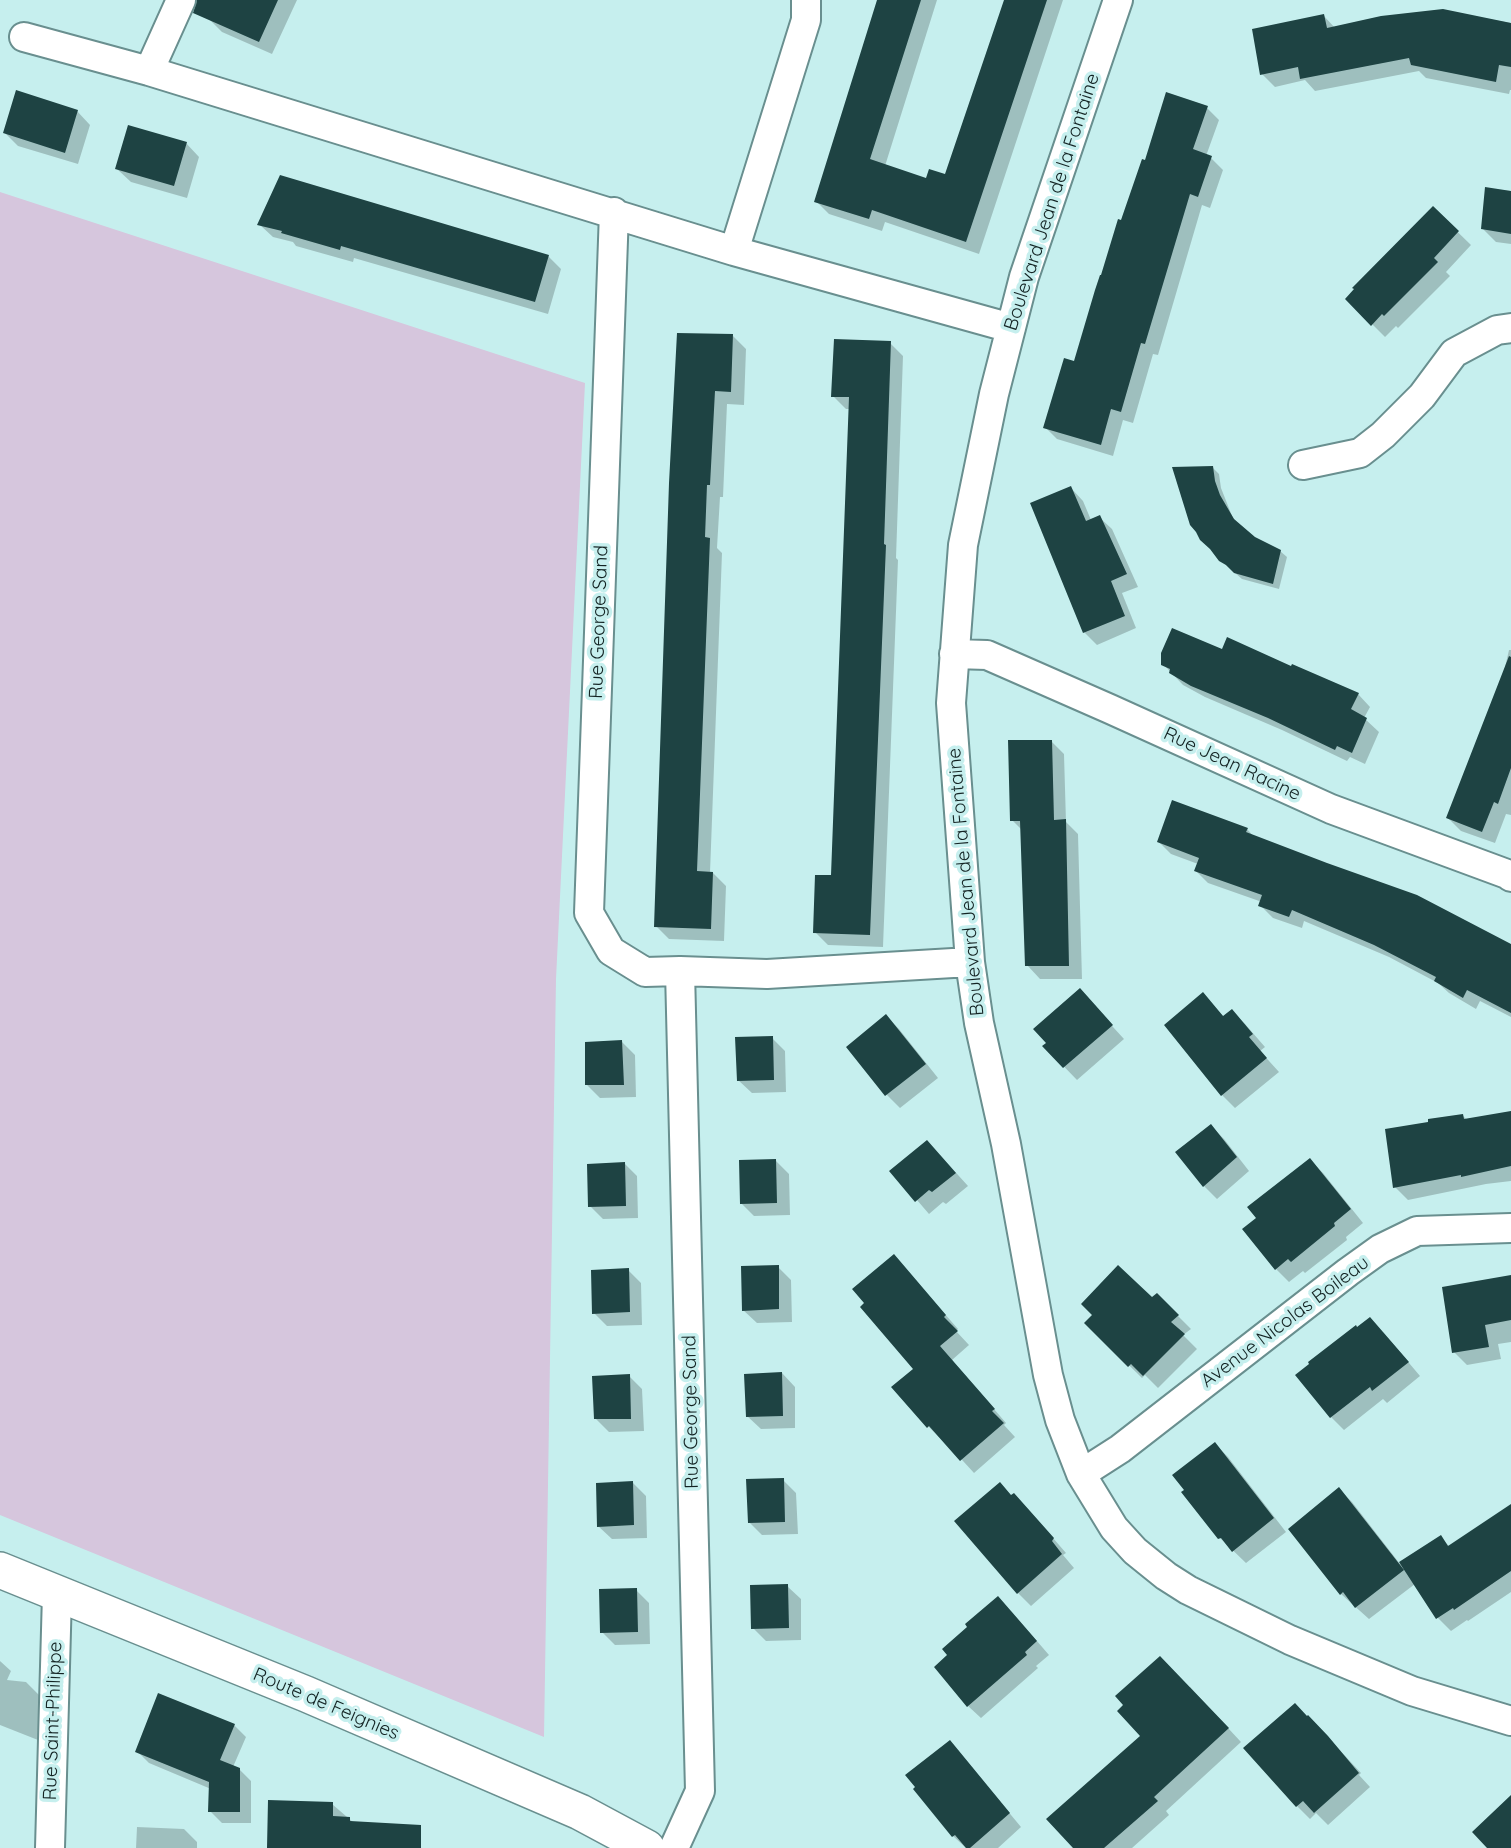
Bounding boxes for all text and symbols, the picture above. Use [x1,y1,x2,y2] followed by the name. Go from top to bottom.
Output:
[1000,71,1104,333] street label: Boulevard Jean de la Fontaine
[585,545,613,699] street label: Rue George Sand
[1160,722,1304,806] street label: Rue Jean Racine
[943,747,989,1017] street label: Boulevard Jean de la Fontaine
[1197,1251,1373,1393] street label: Avenue Nicolas Boileau
[678,1335,704,1489] street label: Rue George Sand
[39,1641,67,1801] street label: Rue Saint-Philippe
[250,1663,402,1745] street label: Route de Feignies

